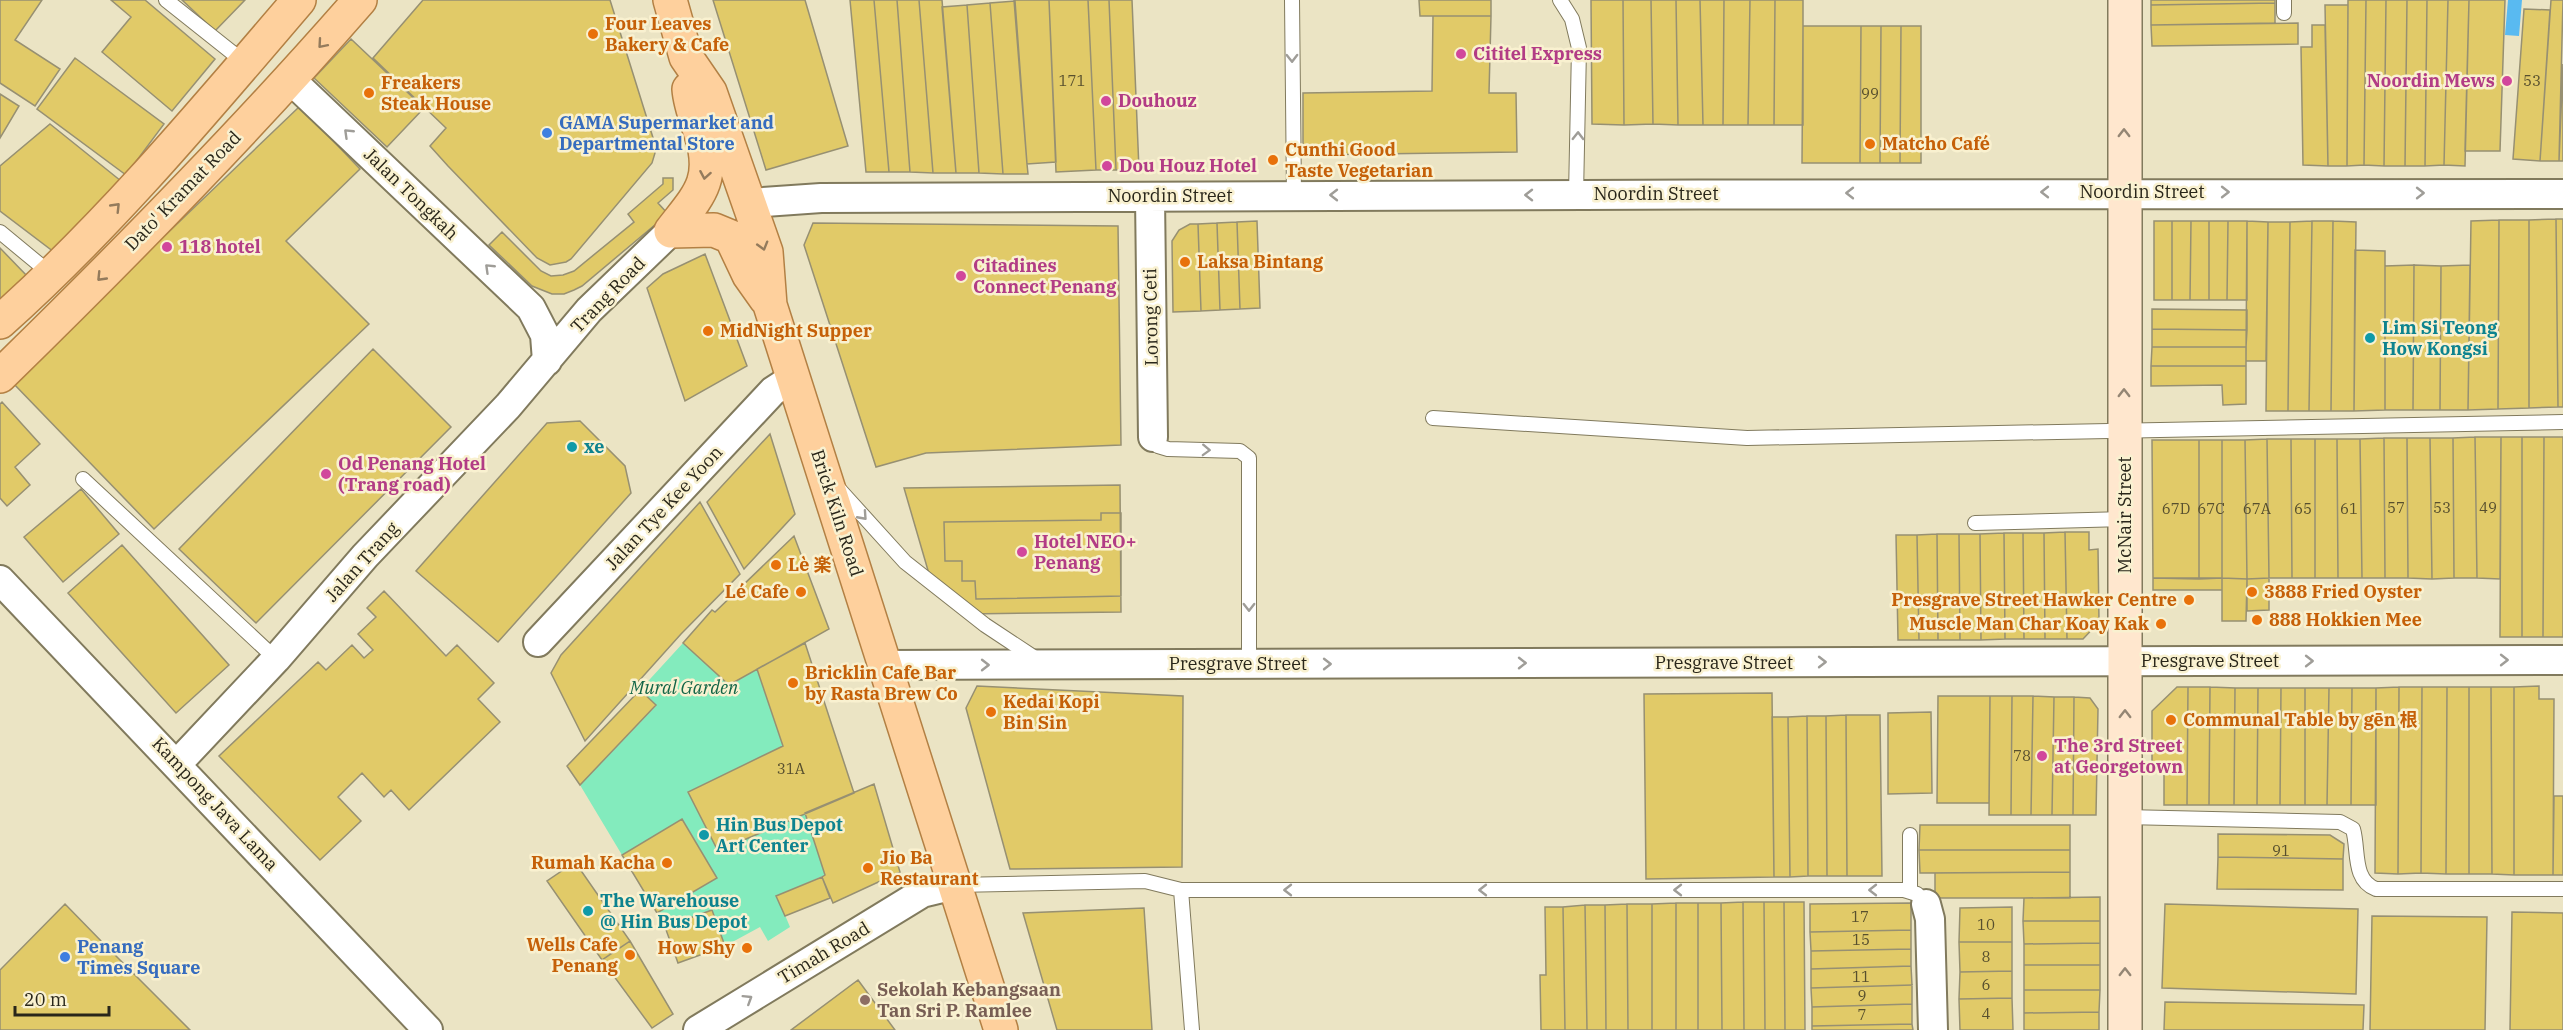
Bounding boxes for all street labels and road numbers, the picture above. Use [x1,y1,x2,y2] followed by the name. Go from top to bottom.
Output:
[120,126,246,255] street label: Dato' Kramat Road
[359,143,464,245] street label: Jalan Tongkah
[2079,180,2205,203] street label: Noordin Street
[1593,182,1719,205] street label: Noordin Street
[1107,184,1233,207] street label: Noordin Street
[565,251,650,338] street label: Trang Road
[1138,268,1163,366] street label: Lorong Ceti
[600,441,727,575] street label: Jalan Tye Kee Yoon
[806,446,869,579] street label: Brick Kiln Road
[2113,456,2136,574] street label: McNair Street
[320,517,404,606] street label: Jalan Trang
[2141,649,2279,672] street label: Presgrave Street
[1655,651,1793,674] street label: Presgrave Street
[1169,652,1307,675] street label: Presgrave Street
[147,732,284,876] street label: Kampong Java Lama
[774,916,874,989] street label: Timah Road

